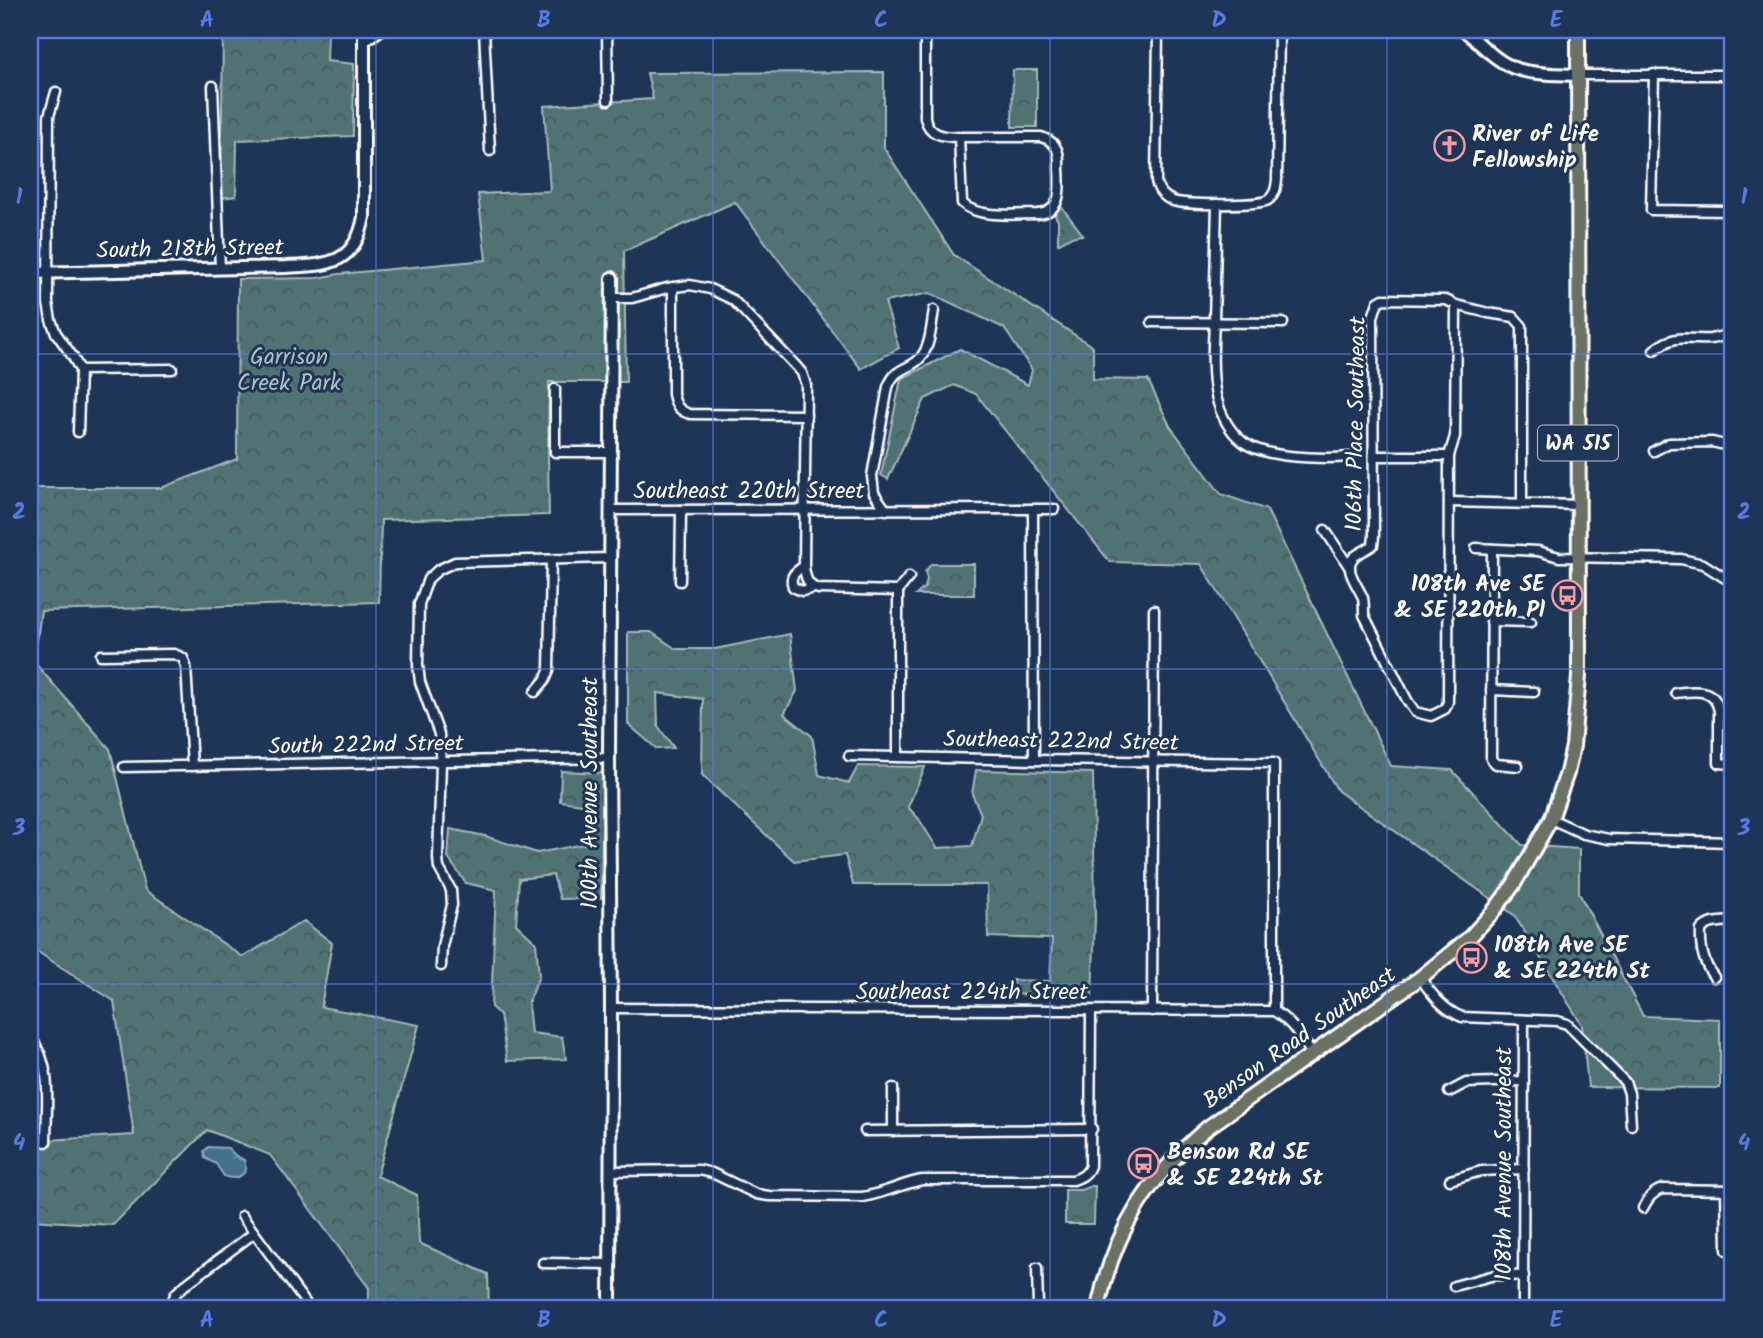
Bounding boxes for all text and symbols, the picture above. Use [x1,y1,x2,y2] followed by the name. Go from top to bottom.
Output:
[200,3,214,39] text: A
[537,3,551,39] text: B
[874,3,888,39] text: C
[1211,3,1227,39] text: D
[1550,3,1564,39] text: E
[1472,117,1599,179] place label: River of Life Fellowship
[1432,129,1466,163] church icon: River of Life Fellowship
[16,180,23,216] text: 1
[1741,180,1748,216] text: 1
[96,230,285,270] street label: South 218th Street
[1337,315,1377,532] street label: 106th Place Southeast
[237,340,341,402] park label: Garrison Creek Park
[1538,426,1618,460] road number: WA 515
[634,474,866,510] street label: Southeast 220th Street
[12,495,26,531] text: 2
[1737,495,1751,531] text: 2
[1394,567,1546,629] place label: 108th Ave SE & SE 220th Pl
[1551,579,1585,613] bus stop icon: 108th Ave SE & SE 220th Pl
[573,676,609,909] street label: 100th Avenue Southeast
[943,722,1180,762] street label: Southeast 222nd Street
[268,726,465,766] street label: South 222nd Street
[12,811,26,847] text: 3
[1737,811,1751,847] text: 3
[1494,928,1650,990] place label: 108th Ave SE & SE 224th St
[1454,940,1488,974] bus stop icon: 108th Ave SE & SE 224th St
[1196,958,1405,1119] street label: Benson Road Southeast
[856,975,1089,1011] street label: Southeast 224th Street
[1487,1046,1523,1281] street label: 108th Avenue Southeast
[13,1126,26,1162] text: 4
[1738,1126,1751,1162] text: 4
[1167,1135,1323,1197] place label: Benson Rd SE & SE 224th St
[1127,1147,1161,1181] bus stop icon: Benson Rd SE & SE 224th St
[200,1303,214,1338] text: A
[537,1303,551,1338] text: B
[874,1303,888,1338] text: C
[1211,1303,1227,1338] text: D
[1550,1303,1564,1338] text: E

